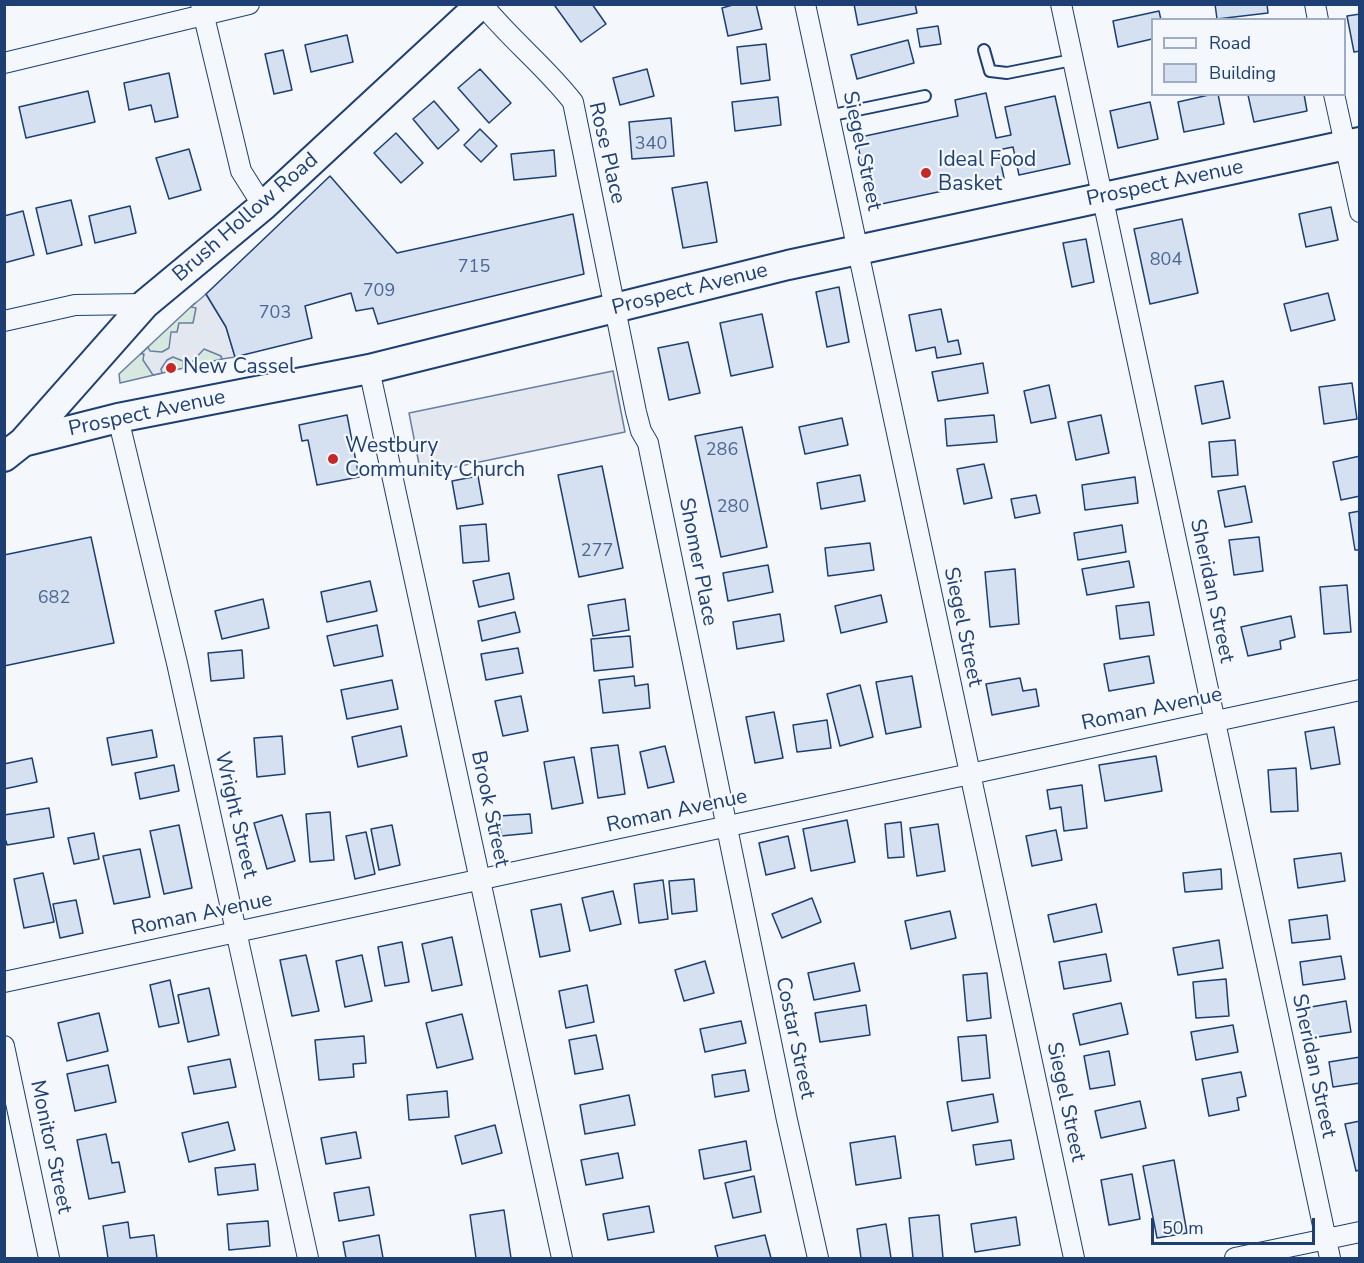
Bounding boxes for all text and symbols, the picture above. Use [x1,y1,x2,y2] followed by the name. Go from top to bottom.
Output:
[1151,18,1346,96] legend
[1209,31,1251,55] text: Road
[1209,61,1276,85] text: Building
[836,89,886,213] street label: Siegel Street
[582,100,630,206] street label: Rose Place
[635,134,667,156] house number: 340
[168,148,324,288] street label: Brush Hollow Road
[938,148,1036,198] place label: Ideal Food Basket
[1084,155,1246,213] street label: Prospect Avenue
[919,166,933,180] marker: Ideal Food Basket
[1150,250,1182,272] house number: 804
[458,257,490,279] house number: 715
[610,258,770,322] street label: Prospect Avenue
[363,281,395,303] house number: 709
[259,303,291,325] house number: 703
[183,355,295,381] place label: New Cassel
[164,361,178,375] marker: New Cassel
[66,385,228,443] street label: Prospect Avenue
[345,434,525,484] place label: Westbury Community Church
[706,440,738,462] house number: 286
[326,452,340,466] marker: Westbury Community Church
[672,496,722,628] street label: Shomer Place
[717,497,749,519] house number: 280
[1183,517,1239,665] street label: Sheridan Street
[581,541,613,563] house number: 277
[937,565,987,689] street label: Siegel Street
[38,588,70,610] house number: 682
[1079,683,1225,737] street label: Roman Avenue
[464,749,514,869] street label: Brook Street
[208,750,262,880] street label: Wright Street
[604,785,750,839] street label: Roman Avenue
[129,888,275,942] street label: Roman Avenue
[769,975,819,1101] street label: Costar Street
[1285,992,1341,1140] street label: Sheridan Street
[1040,1040,1090,1164] street label: Siegel Street
[24,1078,76,1216] street label: Monitor Street
[1154,1206,1318,1244] scale bar
[1162,1216,1204,1240] text: 50 m

